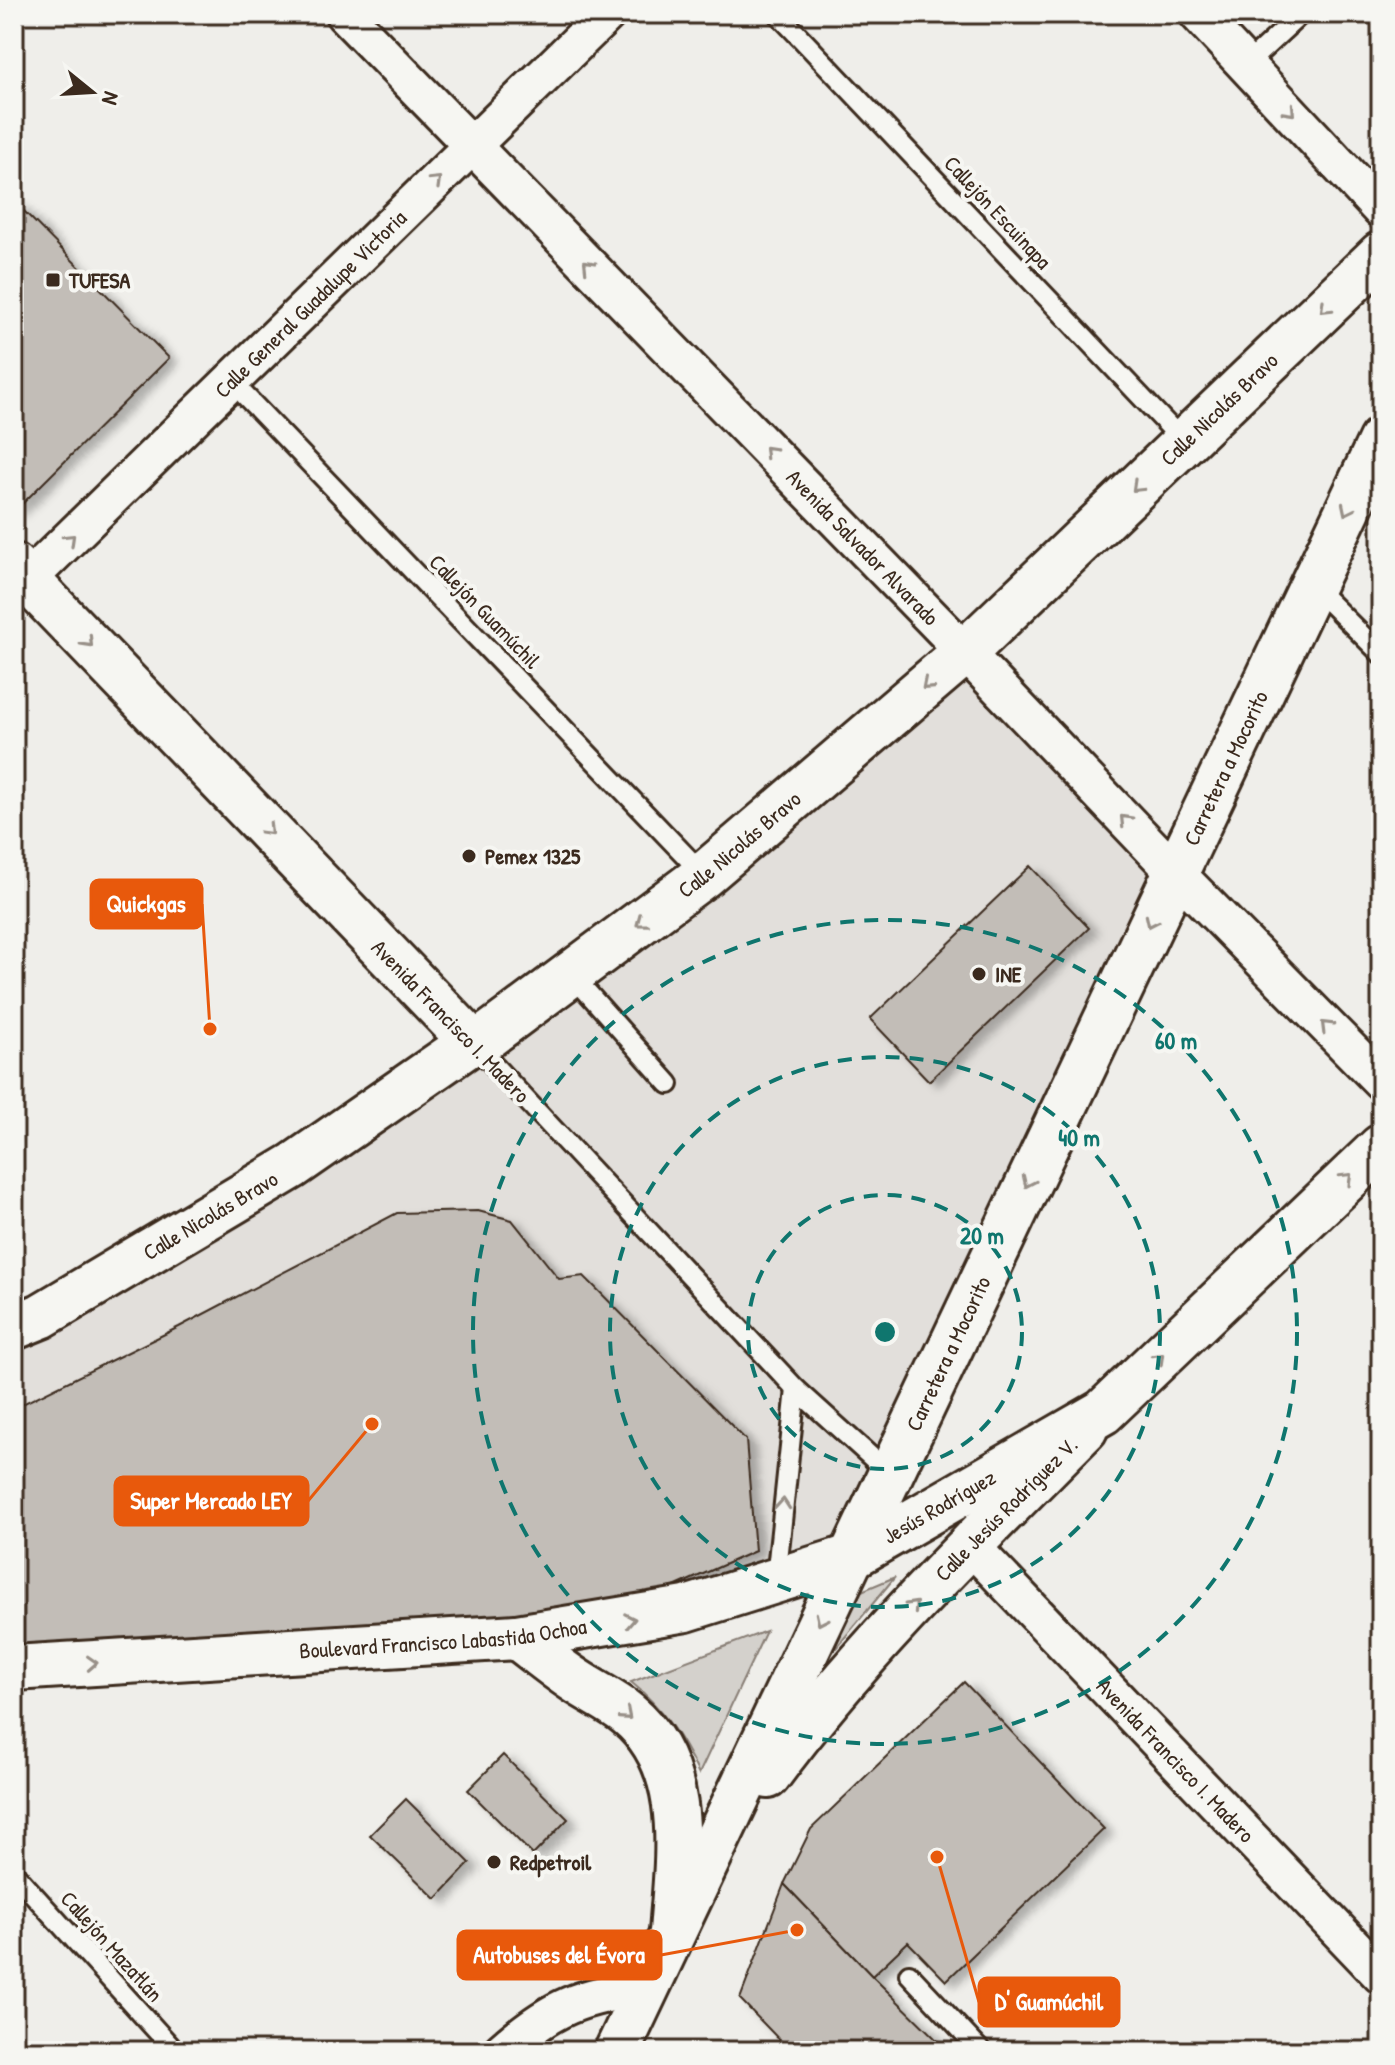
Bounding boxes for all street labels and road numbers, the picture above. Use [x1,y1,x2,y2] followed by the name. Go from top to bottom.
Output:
[938,149,1059,276] street label: Callejón Escuinapa
[208,203,413,404] street label: Calle General Guadalupe Victoria
[1154,346,1284,472] street label: Calle Nicolás Bravo
[780,462,946,632] street label: Avenida Salvador Alvarado
[423,547,547,675] street label: Callejón Guamúchil
[1176,686,1275,850] street label: Carretera a Mocorito
[672,784,807,905] street label: Calle Nicolás Bravo
[365,933,537,1109] street label: Avenida Francisco I. Madero
[137,1163,283,1267] street label: Calle Nicolás Bravo
[898,1271,997,1436] street label: Carretera a Mocorito
[928,1430,1084,1588] street label: Calle Jesús Rodríguez V.
[877,1462,1001,1551] street label: Jesús Rodríguez
[298,1611,589,1665] street label: Boulevard Francisco Labastida Ochoa
[1090,1672,1262,1849] street label: Avenida Francisco I. Madero
[54,1884,170,2008] street label: Callejón Mazatlán

